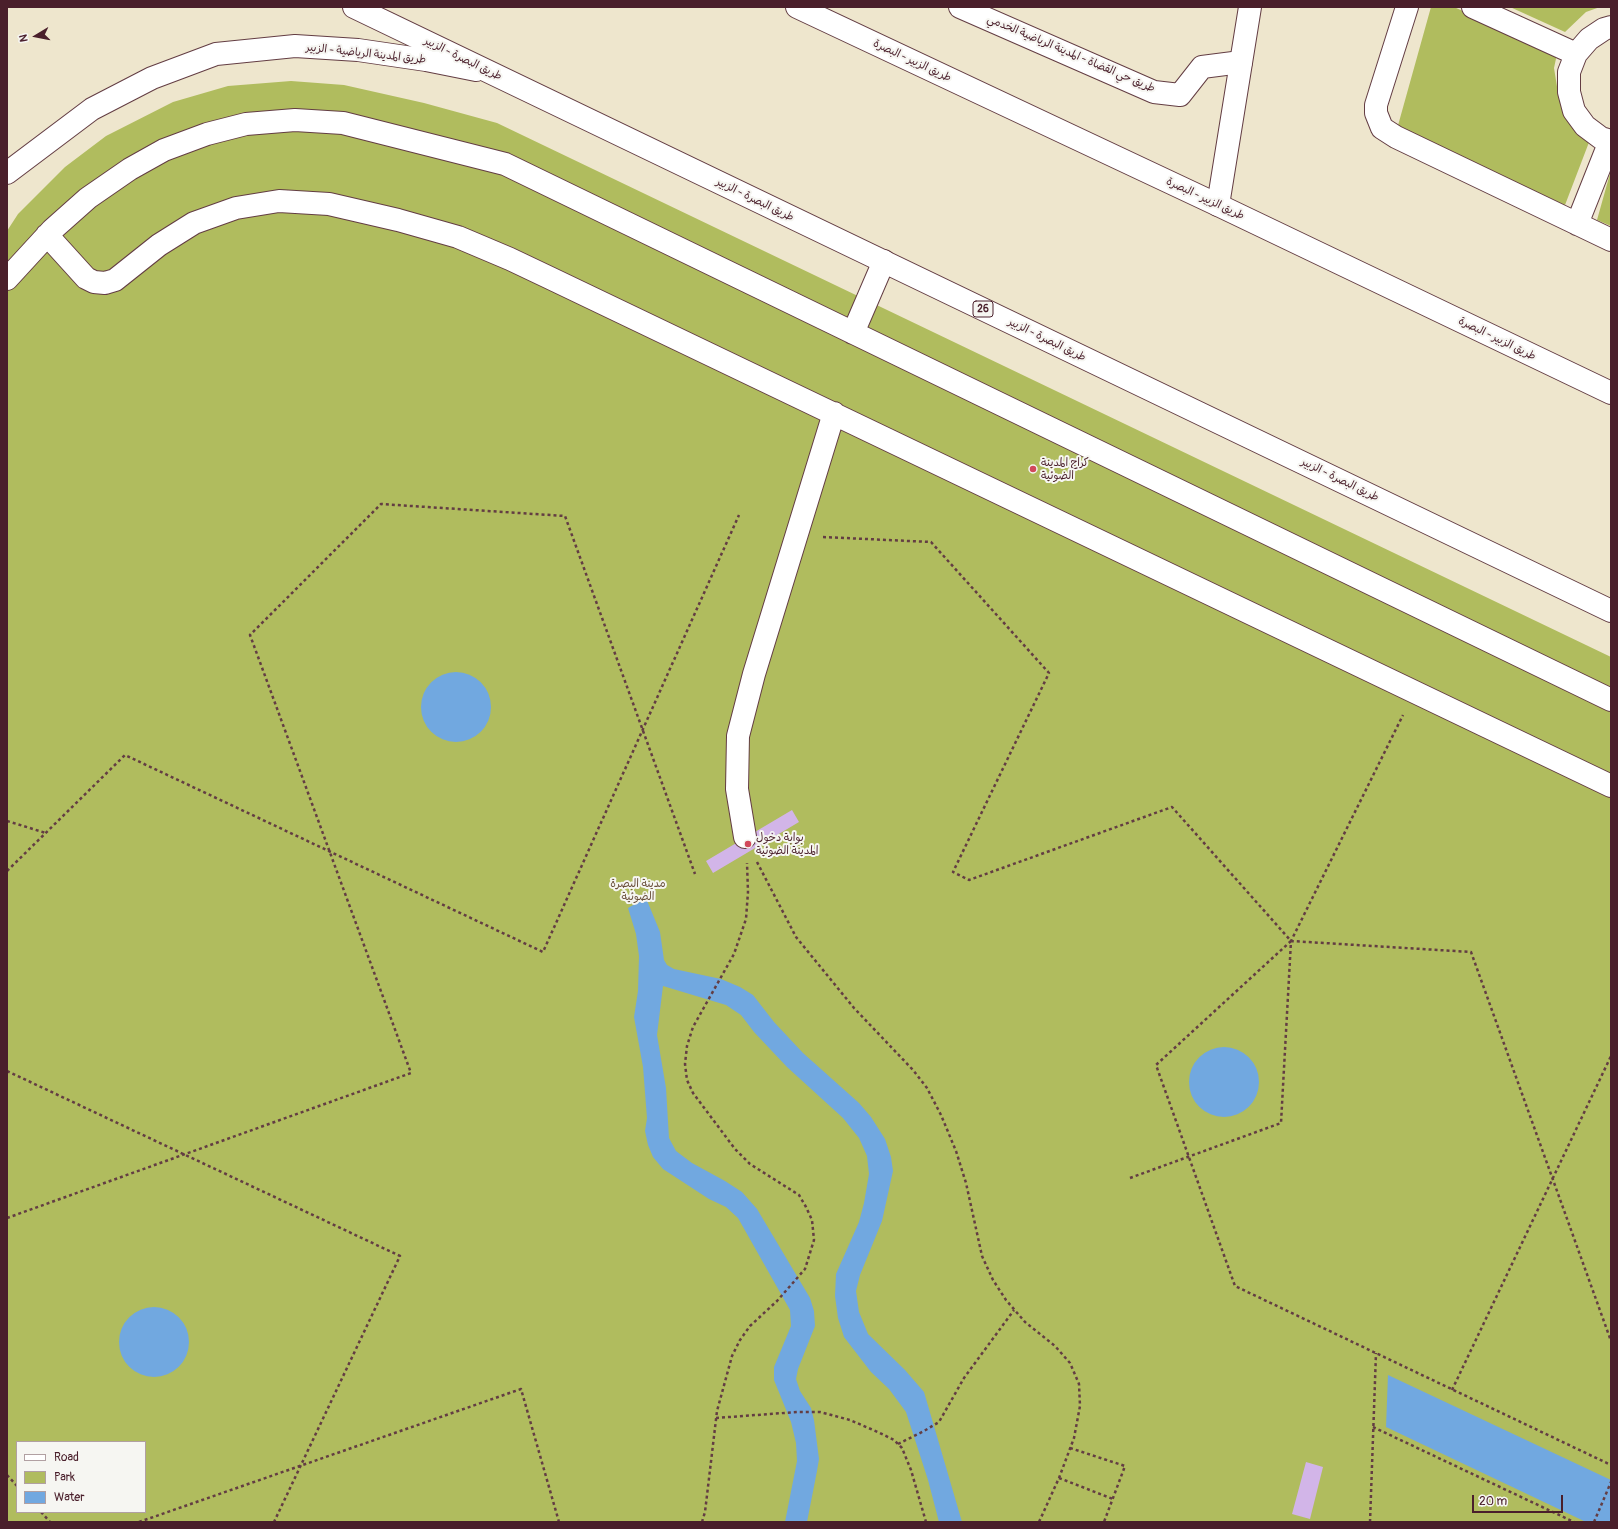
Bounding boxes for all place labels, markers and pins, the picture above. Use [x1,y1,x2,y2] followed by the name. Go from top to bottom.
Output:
[1041,456,1089,482] place label: كراج المدينة الضوئية
[1028,464,1038,474] marker: كراج المدينة الضوئية
[756,831,819,857] place label: بوابة دخول المدينة الضوئية
[743,839,753,849] marker: بوابة دخول المدينة الضوئية

